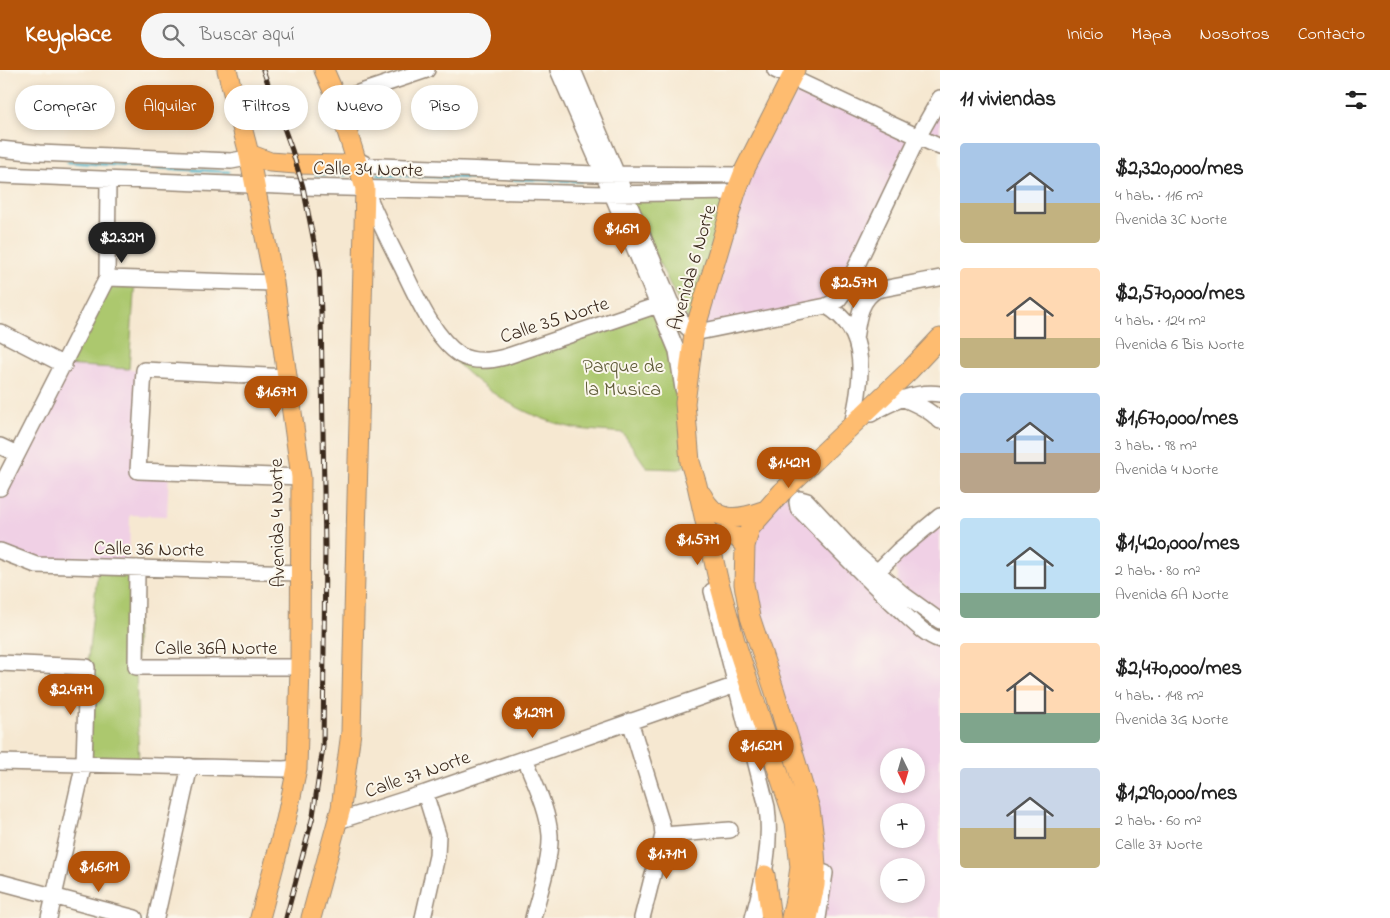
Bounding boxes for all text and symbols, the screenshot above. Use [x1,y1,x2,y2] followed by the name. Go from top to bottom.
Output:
[141,13,491,58] search box
[25,18,111,53] text: Keyplace
[159,21,187,49] icon: search
[199,22,295,49] text: Buscar aquí
[1066,22,1103,48] text: Inicio
[1131,22,1172,48] text: Mapa
[1200,22,1270,48] text: Nosotros
[1298,22,1365,48] text: Contacto
[15,85,115,130] chip: Comprar
[125,85,214,130] chip: Alquilar
[224,85,308,130] chip: Filtros
[318,85,401,130] chip: Nuevo
[411,85,478,130] chip: Piso
[960,85,1056,115] text: 11 viviendas
[1342,86,1370,114] icon: filters
[1115,154,1244,184] text: $2,320,000/mes
[313,155,423,186] street label: Calle 34 Norte
[1000,163,1060,223] icon: home
[1115,184,1203,208] text: 4 hab. · 116 m²
[662,201,725,334] street label: Avenida 6 Norte
[1115,208,1227,232] text: Avenida 3C Norte
[587,212,657,255] pin: $1.6M
[605,217,639,241] text: $1.6M
[81,222,163,264] pin: $2.32M
[99,226,145,250] text: $2.32M
[813,266,895,309] pin: $2.57M
[831,271,877,295] text: $2.57M
[1115,279,1245,309] text: $2,570,000/mes
[1000,288,1060,348] icon: home
[497,290,613,353] street label: Calle 35 Norte
[1115,309,1206,333] text: 4 hab. · 124 m²
[1115,333,1245,357] text: Avenida 6 Bis Norte
[582,353,664,405] park label: Parque de la Musica
[235,376,317,418] pin: $1.67M
[255,380,297,404] text: $1.67M
[1115,404,1239,434] text: $1,670,000/mes
[1000,413,1060,473] icon: home
[1115,434,1197,458] text: 3 hab. · 98 m²
[748,446,830,489] pin: $1.42M
[768,451,810,475] text: $1.42M
[263,458,294,588] street label: Avenida 4 Norte
[1115,458,1218,482] text: Avenida 4 Norte
[657,524,739,566] pin: $1.57M
[676,528,720,552] text: $1.57M
[1115,529,1240,559] text: $1,420,000/mes
[94,535,204,566] street label: Calle 36 Norte
[1000,538,1060,598] icon: home
[1115,559,1200,583] text: 2 hab. · 80 m²
[1115,583,1229,607] text: Avenida 6A Norte
[155,635,277,664] street label: Calle 36A Norte
[1115,654,1242,684] text: $2,470,000/mes
[1000,663,1060,723] icon: home
[30,674,112,716] pin: $2.47M
[49,678,93,702] text: $2.47M
[1115,684,1204,708] text: 4 hab. · 148 m²
[492,696,574,739] pin: $1.29M
[513,701,553,725] text: $1.29M
[1115,708,1228,732] text: Avenida 3G Norte
[720,730,802,772] pin: $1.62M
[740,734,782,758] text: $1.62M
[361,744,474,807] street label: Calle 37 Norte
[880,748,925,792] north arrow
[880,748,925,903] map controls
[1115,779,1238,809] text: $1,290,000/mes
[1000,788,1060,848] icon: home
[880,803,925,848] button: +
[1115,809,1201,833] text: 2 hab. · 60 m²
[1115,833,1203,857] text: Calle 37 Norte
[626,838,708,880] pin: $1.71M
[647,842,687,866] text: $1.71M
[58,850,140,893] pin: $1.61M
[79,855,119,879] text: $1.61M
[880,858,925,903] button: −

